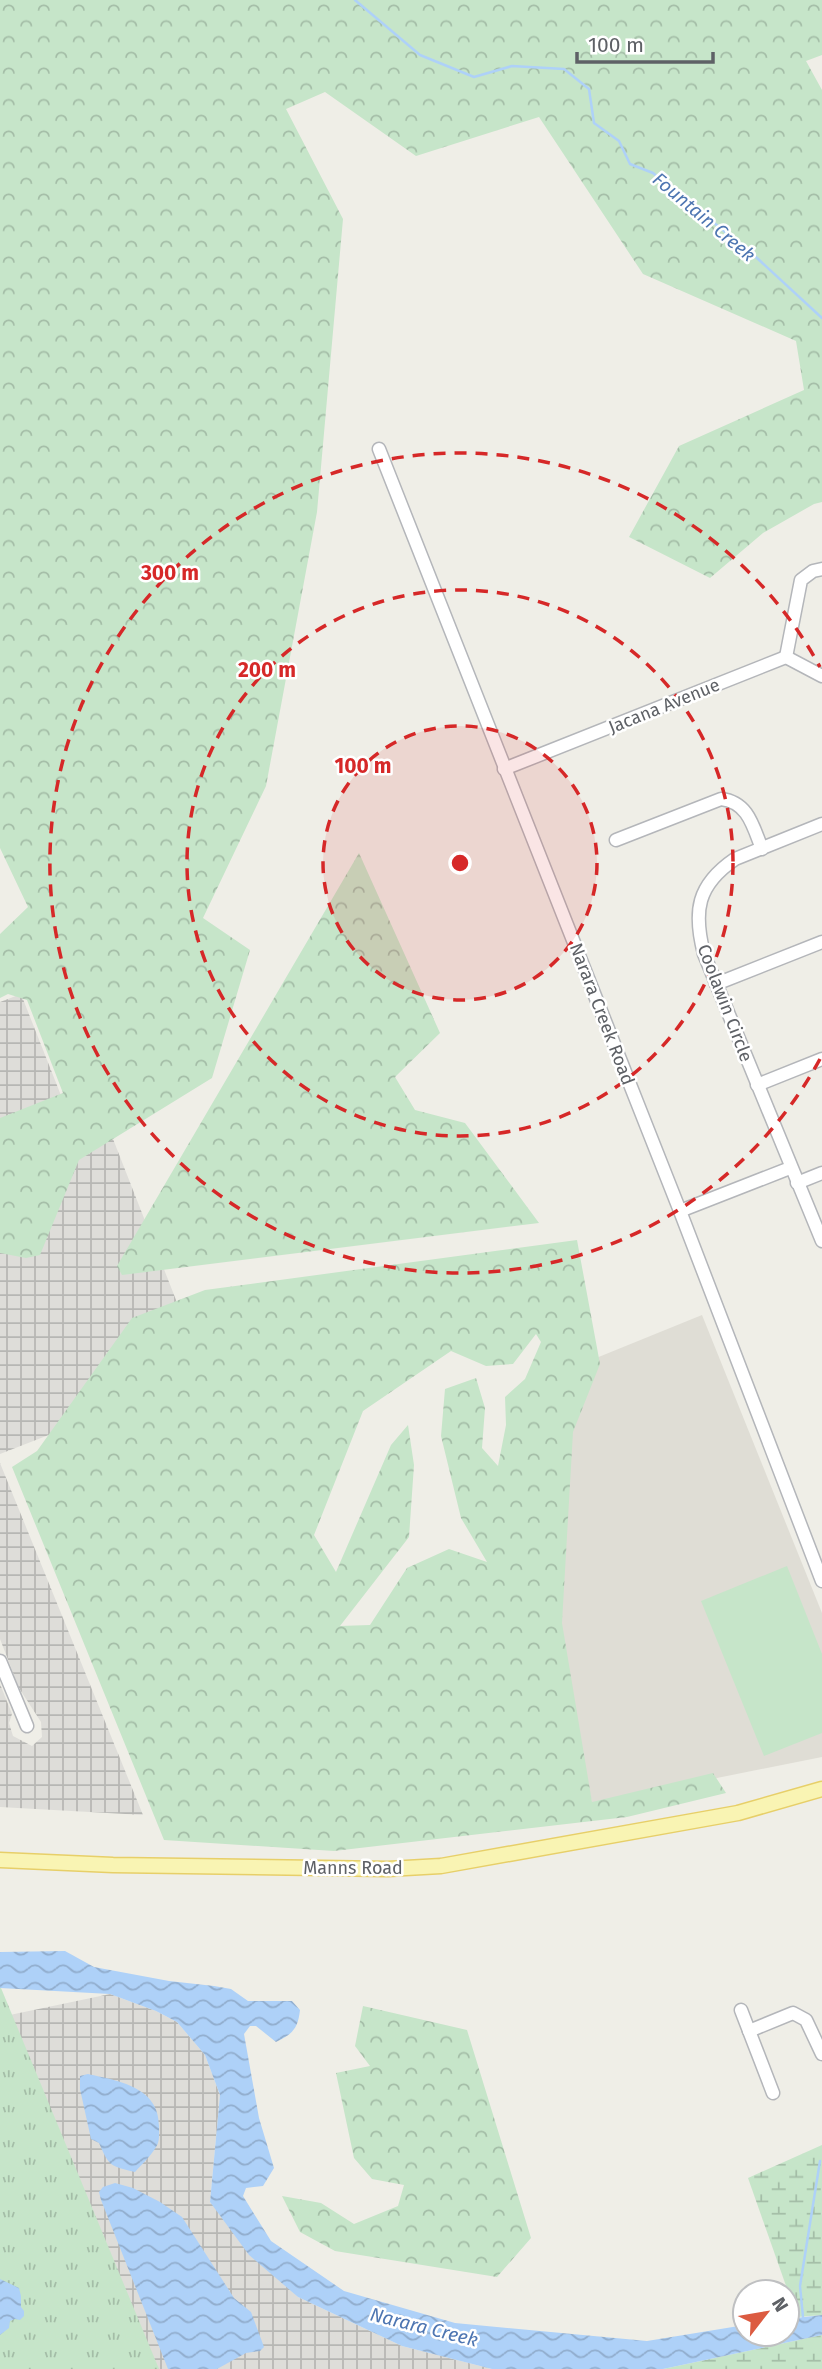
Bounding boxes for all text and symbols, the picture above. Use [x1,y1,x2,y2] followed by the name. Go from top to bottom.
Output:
[577,21,714,65] scale bar
[588,32,644,58] text: 100 m
[648,167,760,267] water label: Fountain Creek
[140,560,199,586] text: 300 m
[238,657,296,683] text: 200 m
[605,674,723,738] street label: Jacana Avenue
[334,753,392,779] text: 100 m
[448,851,472,875] centre of rings
[565,940,639,1088] street label: Narara Creek Road
[692,941,758,1065] street label: Coolawin Circle
[303,1857,403,1879] street label: Manns Road
[731,2278,801,2348] north arrow
[767,2293,793,2316] text: N
[368,2302,480,2352] water label: Narara Creek

